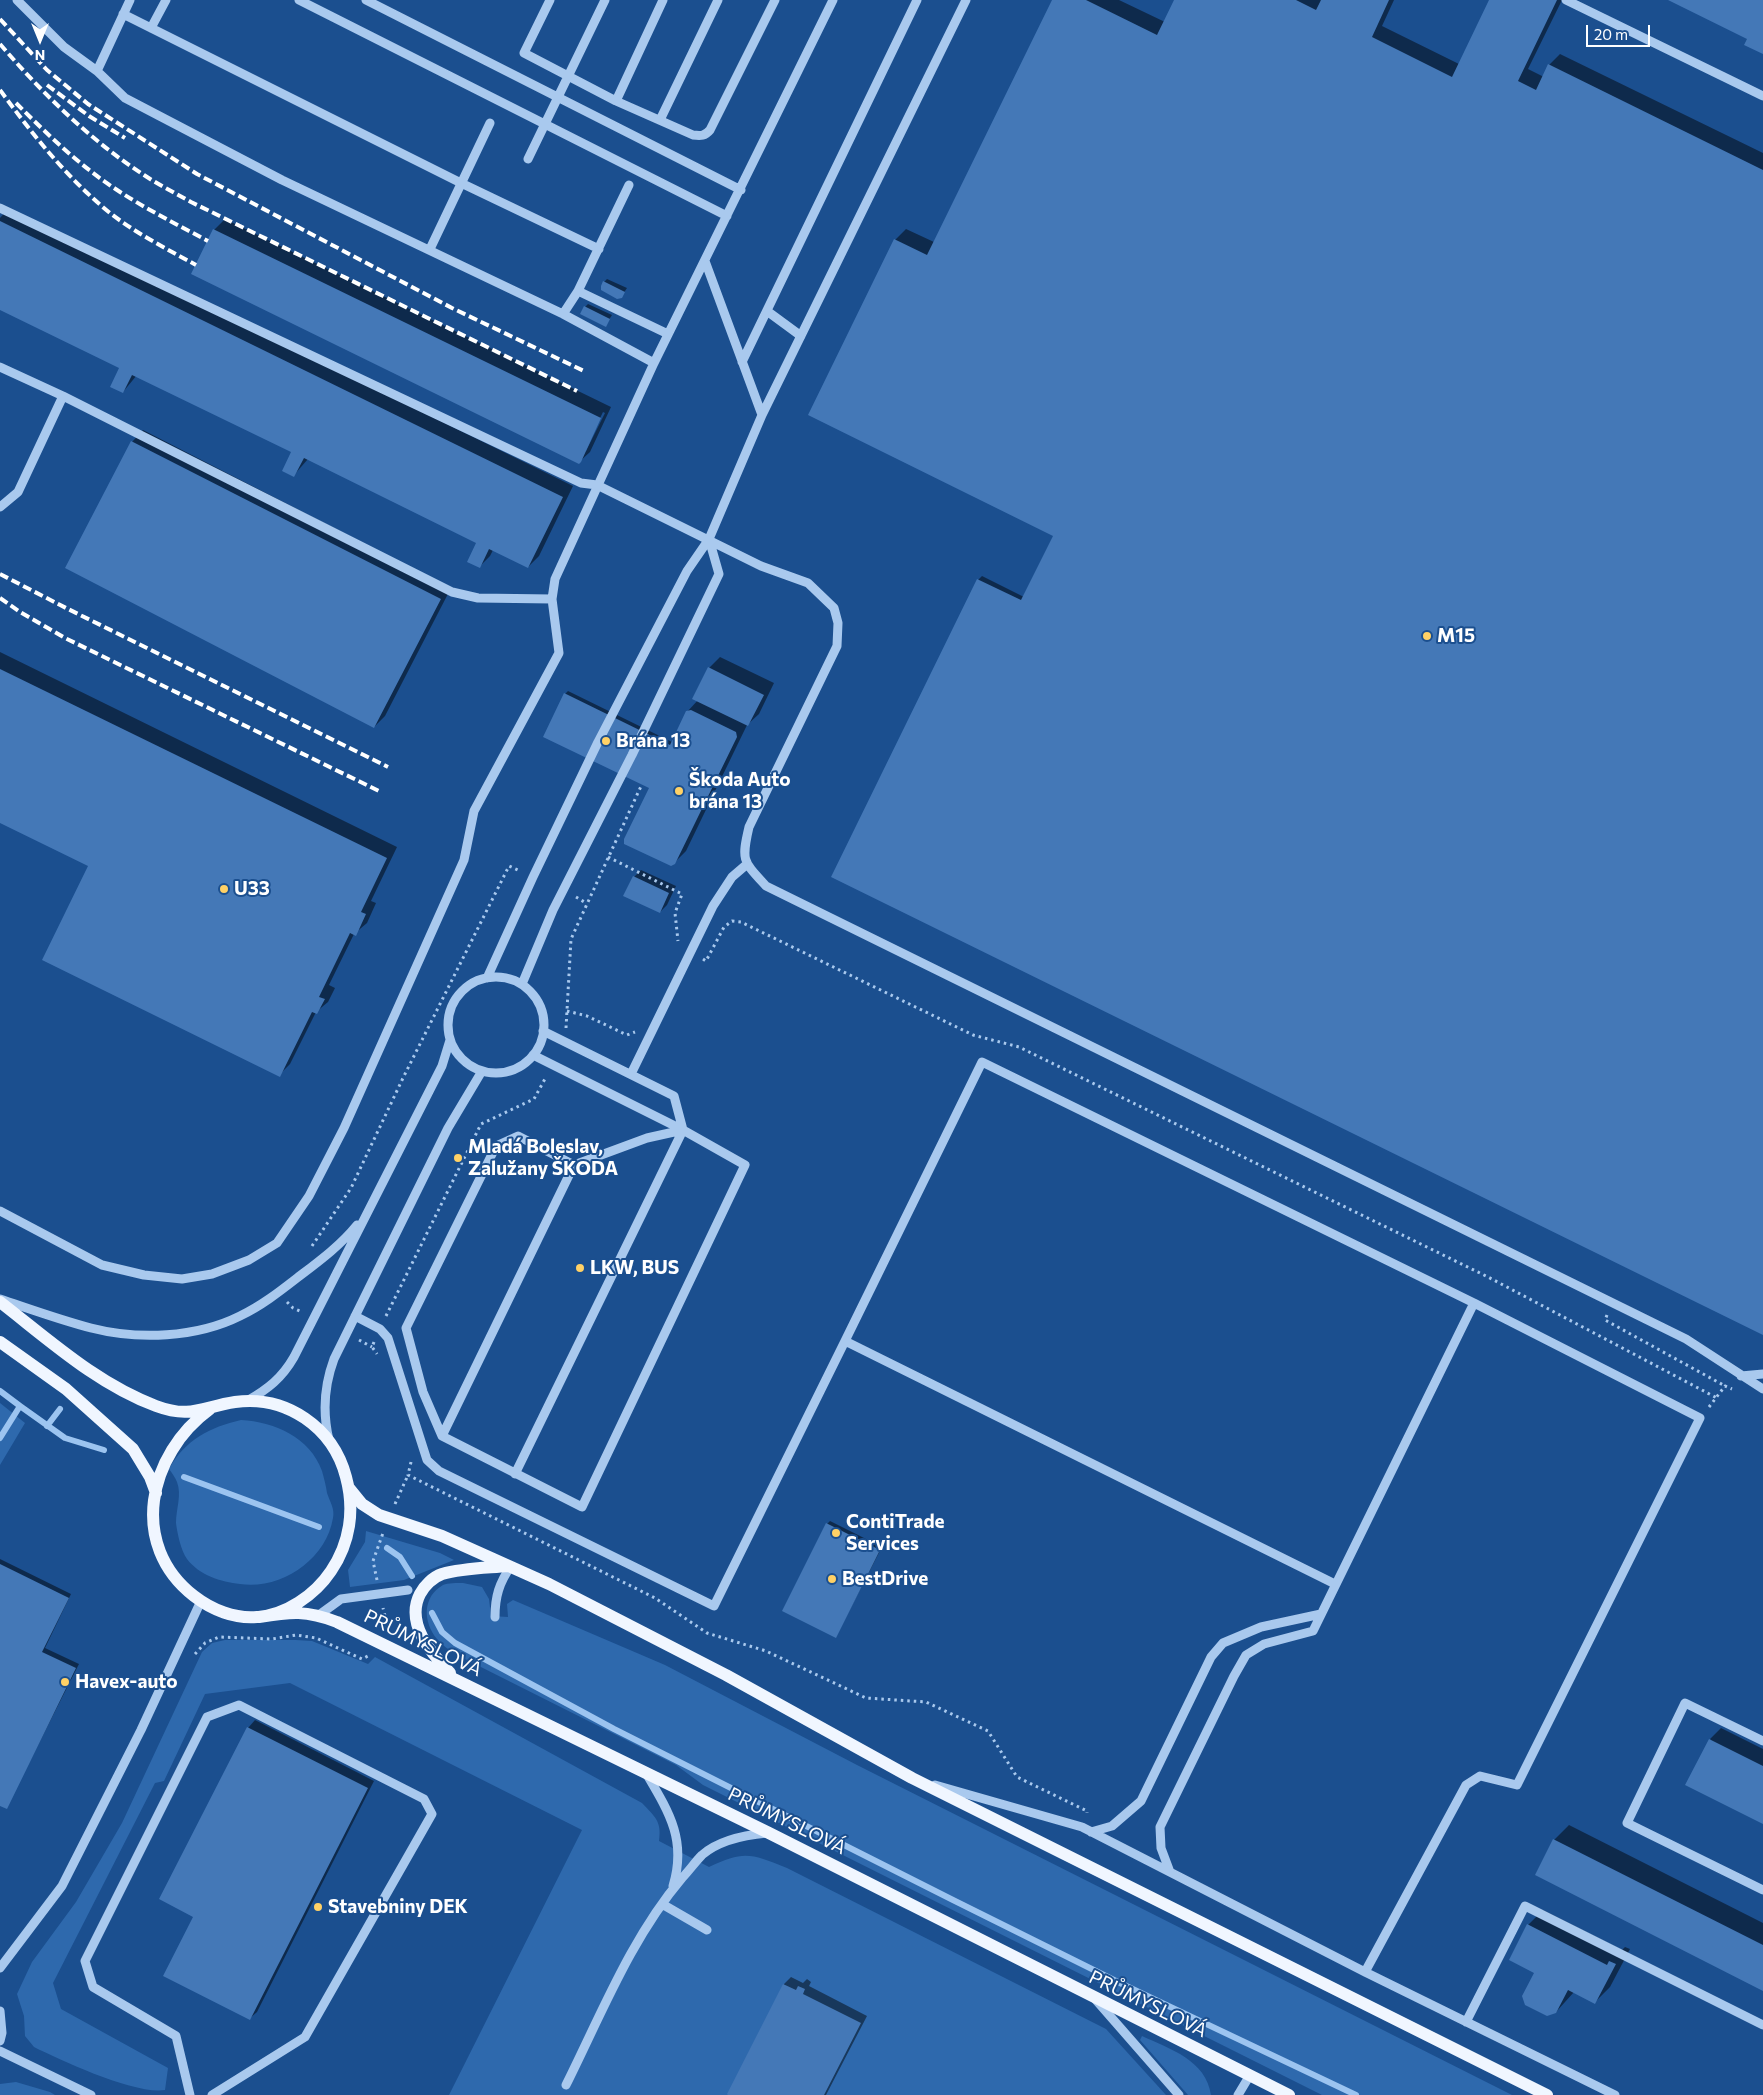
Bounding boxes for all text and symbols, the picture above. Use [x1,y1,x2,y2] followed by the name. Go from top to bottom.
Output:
[15,15,65,65] north arrow
[1588,15,1652,47] scale bar
[1594,25,1628,43] text: 20 m
[35,47,45,64] text: N
[1437,625,1475,647] place label: M15
[1421,630,1433,642] marker: M15
[616,730,690,752] place label: Brána 13
[600,735,612,747] marker: Brána 13
[689,769,791,813] place label: Škoda Auto brána 13
[673,785,685,797] marker: Škoda Auto brána 13
[234,878,270,900] place label: U33
[218,883,230,895] marker: U33
[468,1136,618,1180] place label: Mladá Boleslav, Zalužany ŠKODA
[452,1152,464,1164] marker: Mladá Boleslav, Zalužany ŠKODA
[590,1257,679,1279] place label: LKW, BUS
[574,1262,586,1274] marker: LKW, BUS
[846,1511,945,1555] place label: ContiTrade Services
[830,1527,842,1539] marker: ContiTrade Services
[842,1568,928,1590] place label: BestDrive
[826,1573,838,1585] marker: BestDrive
[360,1605,486,1681] street label: PRŮMYSLOVÁ
[75,1671,178,1693] place label: Havex-auto
[59,1676,71,1688] marker: Havex-auto
[724,1783,850,1859] street label: PRŮMYSLOVÁ
[328,1896,468,1918] place label: Stavebniny DEK
[312,1901,324,1913] marker: Stavebniny DEK
[1085,1966,1211,2042] street label: PRŮMYSLOVÁ

